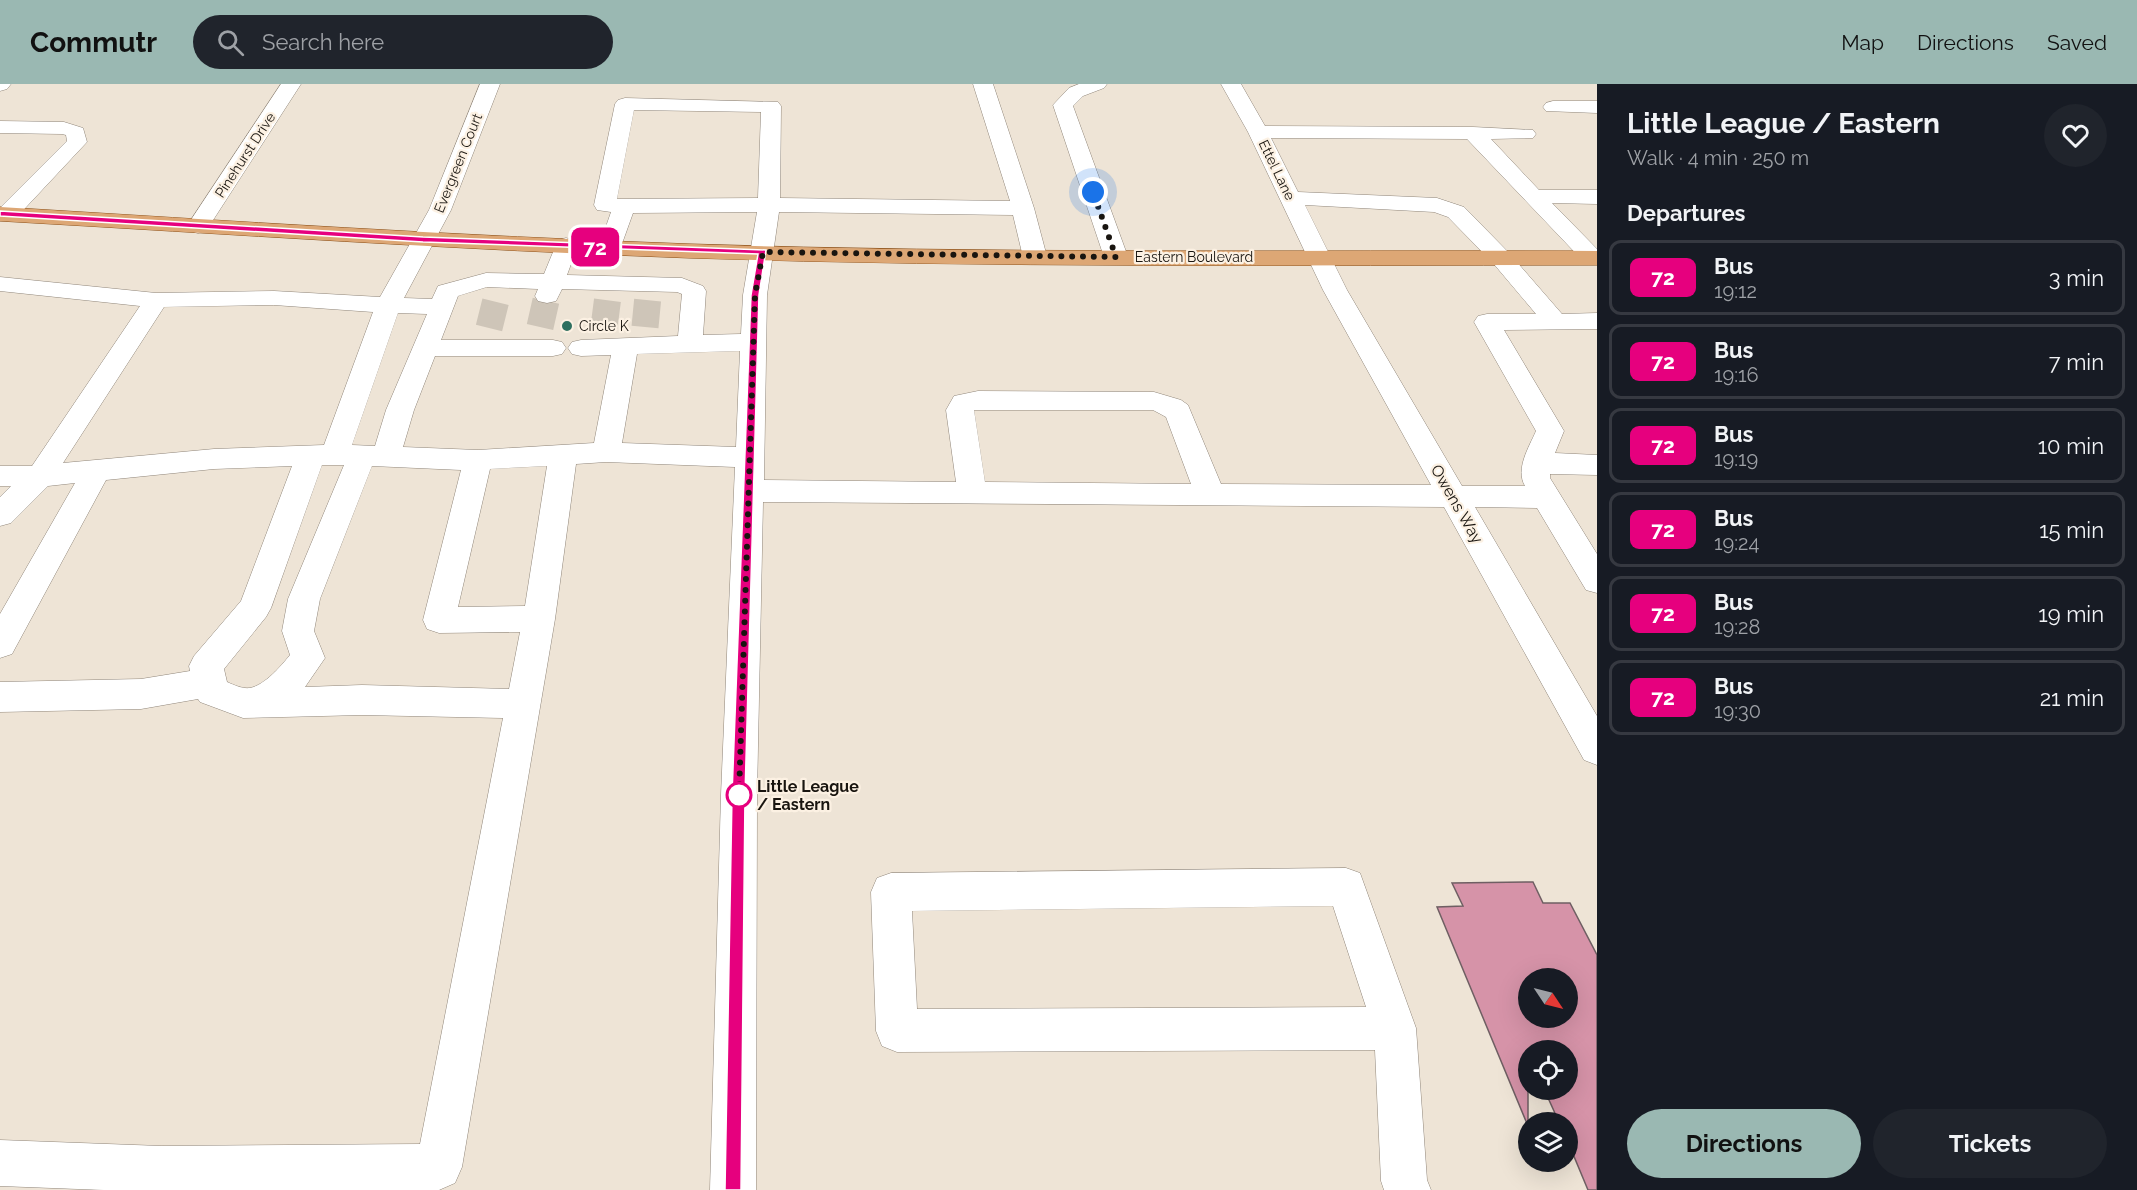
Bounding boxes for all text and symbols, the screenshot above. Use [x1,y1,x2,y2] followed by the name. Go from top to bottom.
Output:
[193,15,613,69] search box
[30,26,157,59] text: Commutr
[214,26,247,59] icon: search
[262,29,384,55] text: Search here
[1841,30,1884,55] text: Map
[1917,30,2014,55] text: Directions
[2047,30,2107,55] text: Saved
[2044,104,2107,167] button: heart
[1627,107,1940,140] text: Little League / Eastern
[212,110,278,200] street label: Pinehurst Drive
[431,111,485,215] street label: Evergreen Court
[1256,137,1298,203] street label: Ettel Lane
[1627,146,1809,170] text: Walk · 4 min · 250 m
[1078,177,1108,207] your location
[1627,200,1745,226] text: Departures
[568,228,622,266] line badge: 72
[583,235,607,260] text: 72
[1135,249,1253,265] street label: Eastern Boulevard
[1714,253,1753,279] text: Bus
[1651,265,1675,290] text: 72
[2049,265,2104,291] text: 3 min
[1714,279,1757,303] text: 19:12
[579,318,629,334] place label: Circle K
[560,319,574,333] marker: Circle K
[1714,337,1753,363] text: Bus
[1651,349,1675,374] text: 72
[2049,349,2104,375] text: 7 min
[1714,363,1759,387] text: 19:16
[1714,421,1753,447] text: Bus
[1651,433,1675,458] text: 72
[2038,433,2104,459] text: 10 min
[1714,447,1758,471] text: 19:19
[1427,461,1487,547] street label: Owens Way
[1714,505,1753,531] text: Bus
[1651,517,1675,542] text: 72
[2039,517,2104,543] text: 15 min
[1714,531,1759,555] text: 19:24
[1714,589,1753,615] text: Bus
[1651,601,1675,626] text: 72
[2038,601,2104,627] text: 19 min
[1714,615,1760,639] text: 19:28
[1714,673,1753,699] text: Bus
[1651,685,1675,710] text: 72
[2040,685,2104,711] text: 21 min
[1714,699,1761,723] text: 19:30
[757,777,859,814] place label: Little League / Eastern
[726,782,752,808] marker: Little League / Eastern
[1518,968,1578,1028] north arrow
[1518,968,1578,1172] map controls
[1518,1040,1578,1100] button: locate
[1627,1109,1861,1178] button: Directions
[1873,1109,2107,1178] button: Tickets
[1518,1112,1578,1172] button: layers

